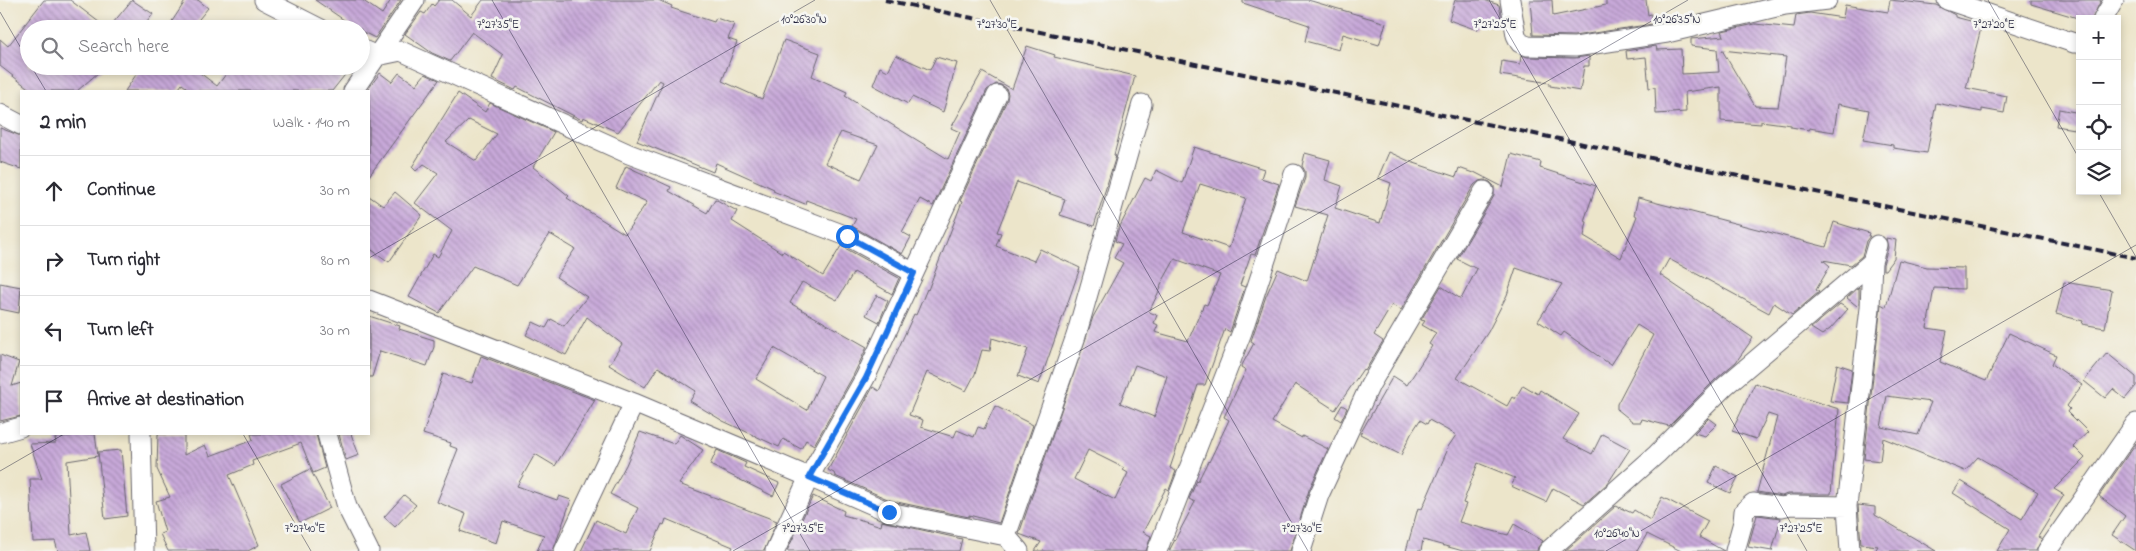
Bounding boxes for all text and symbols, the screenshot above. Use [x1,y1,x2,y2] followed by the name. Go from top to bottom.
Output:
[781,11,827,29] text: 10°26'30"N
[1653,11,1701,29] text: 10°26'35"N
[2076,15,2121,195] map controls
[2076,15,2121,60] button: +
[477,16,519,34] text: 7°27'35"E
[977,16,1017,34] text: 7°27'30"E
[1473,16,1517,34] text: 7°27'25"E
[1973,16,2015,34] text: 7°27'20"E
[20,20,370,75] search box
[38,34,66,62] icon: search
[78,34,169,61] text: Search here
[2076,60,2121,105] button: −
[2076,105,2121,150] button: locate
[40,108,86,138] text: 2 min
[273,111,350,135] text: Walk · 140 m
[2076,150,2121,195] button: layers
[40,177,68,205] icon: ahead
[87,177,155,204] text: Continue
[320,179,350,203] text: 30 m
[836,225,859,248] route start
[40,247,68,275] icon: right
[87,247,160,274] text: Turn right
[321,249,350,273] text: 80 m
[40,317,68,345] icon: left
[87,317,154,344] text: Turn left
[320,319,350,343] text: 30 m
[40,387,68,415] icon: arrive
[87,387,244,414] text: Arrive at destination
[878,501,901,524] route end
[285,520,325,538] text: 7°27'40"E
[782,520,824,538] text: 7°27'35"E
[1282,520,1322,538] text: 7°27'30"E
[1779,520,1823,538] text: 7°27'25"E
[1594,525,1640,543] text: 10°26'40"N

